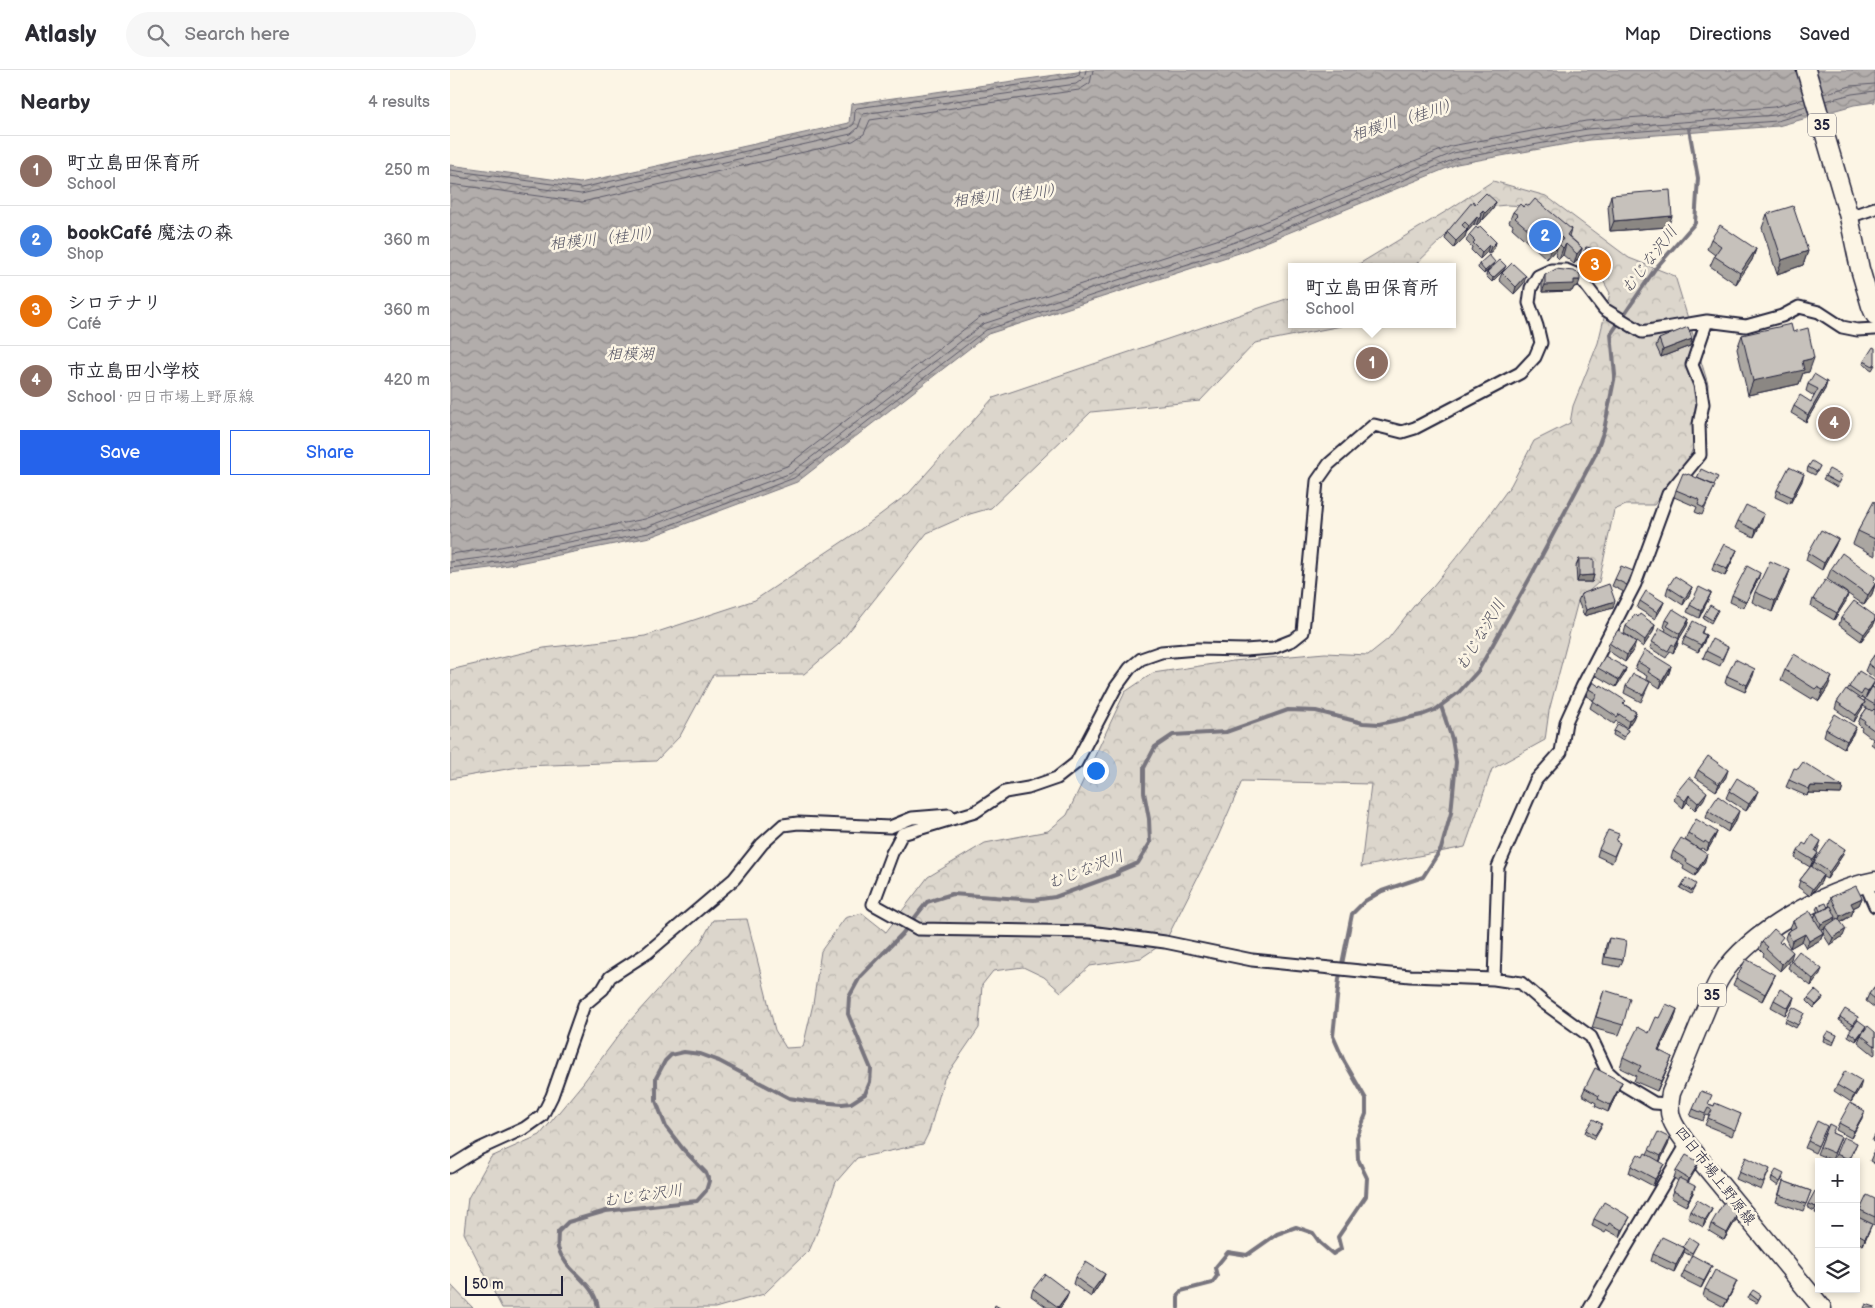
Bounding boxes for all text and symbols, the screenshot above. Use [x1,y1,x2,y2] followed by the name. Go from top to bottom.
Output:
[126,12,476,57] search box
[25,20,96,49] text: Atlasly
[144,21,172,49] icon: search
[184,23,290,46] text: Search here
[1625,24,1661,45] text: Map
[1689,24,1771,45] text: Directions
[1799,24,1850,45] text: Saved
[20,90,90,115] text: Nearby
[368,93,430,112] text: 4 results
[1349,95,1461,145] water label: 相模川（桂川）
[1808,114,1836,136] road number: 35
[67,152,200,175] text: 町立島田保育所
[33,161,39,180] text: 1
[384,161,430,180] text: 250 m
[67,175,116,194] text: School
[951,181,1065,211] water label: 相模川（桂川）
[1529,217,1561,255] pin: 2
[67,222,233,245] text: bookCafé 魔法の森
[1618,223,1682,297] water label: むじな沢川
[548,224,662,254] water label: 相模川（桂川）
[31,231,41,250] text: 2
[383,231,430,250] text: 360 m
[67,245,104,264] text: Shop
[1579,246,1611,284] pin: 3
[1288,263,1456,328] popup
[1305,277,1439,300] text: 町立島田保育所
[67,292,162,315] text: シロテナリ
[1305,300,1354,319] text: School
[31,301,41,320] text: 3
[383,301,430,320] text: 360 m
[67,315,101,334] text: Café
[1356,344,1388,382] pin: 1
[606,345,656,364] water label: 相模湖
[67,360,200,383] text: 市立島田小学校
[31,371,41,390] text: 4
[384,371,430,390] text: 420 m
[67,388,254,407] text: School · 四日市場上野原線
[1818,404,1850,442] pin: 4
[20,430,220,475] button: Save
[230,430,430,475] button: Share
[1452,596,1510,674] water label: むじな沢川
[1083,758,1109,784] your location
[1045,847,1127,893] water label: むじな沢川
[1698,984,1726,1006] road number: 35
[1671,1123,1759,1229] street label: 四日市場上野原線
[1815,1158,1860,1293] map controls
[1815,1158,1860,1203] button: +
[602,1181,684,1211] water label: むじな沢川
[1815,1203,1860,1248] button: −
[1815,1248,1860,1293] button: layers
[465,1273,562,1296] scale bar
[472,1276,504,1293] text: 50 m

